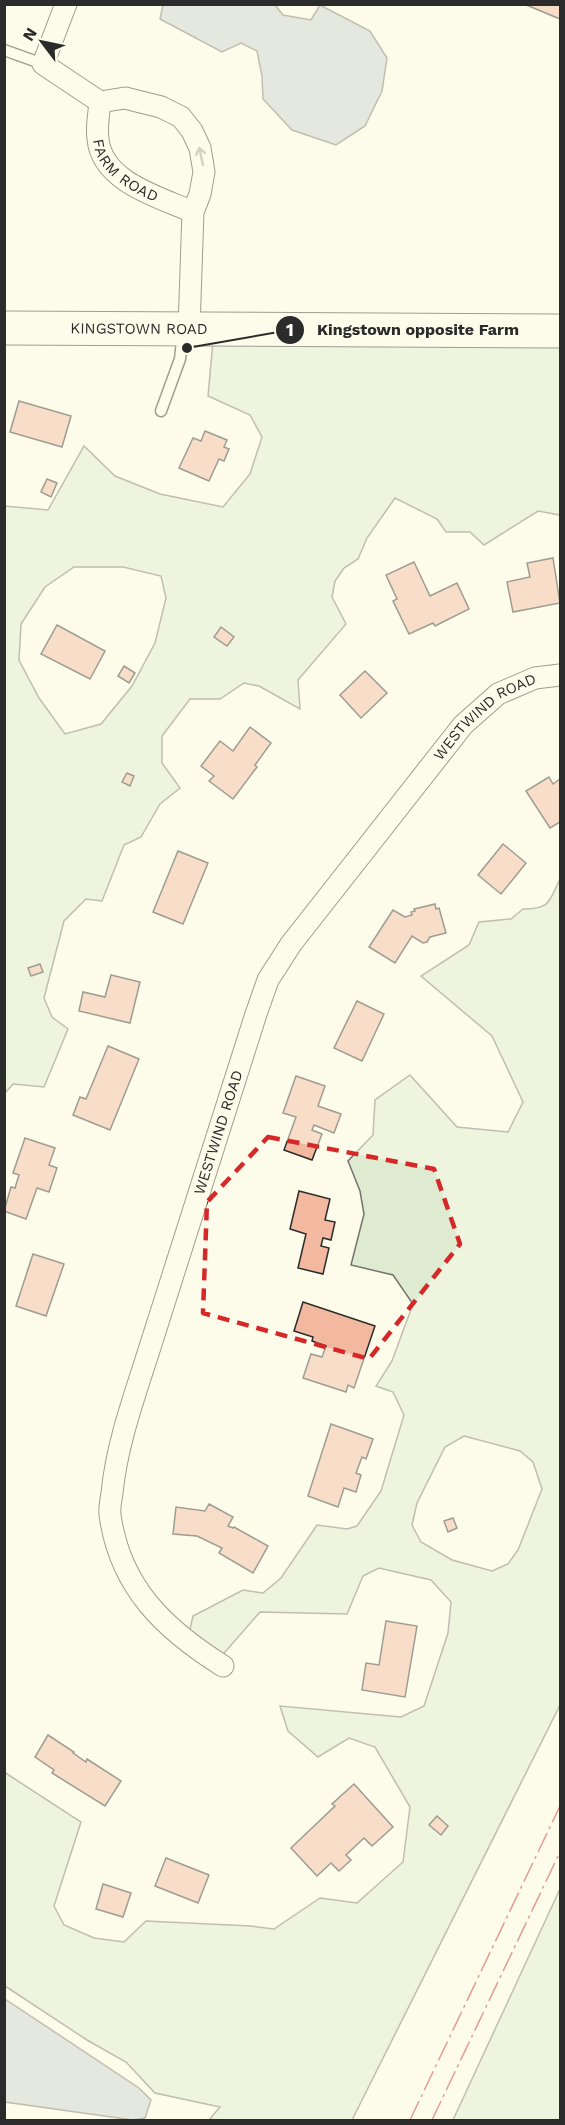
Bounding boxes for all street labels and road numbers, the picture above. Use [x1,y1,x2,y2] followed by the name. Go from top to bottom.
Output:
[89,138,161,206] street label: FARM ROAD
[70,319,208,338] street label: KINGSTOWN ROAD
[430,670,539,764] street label: WESTWIND ROAD
[190,1068,247,1197] street label: WESTWIND ROAD

